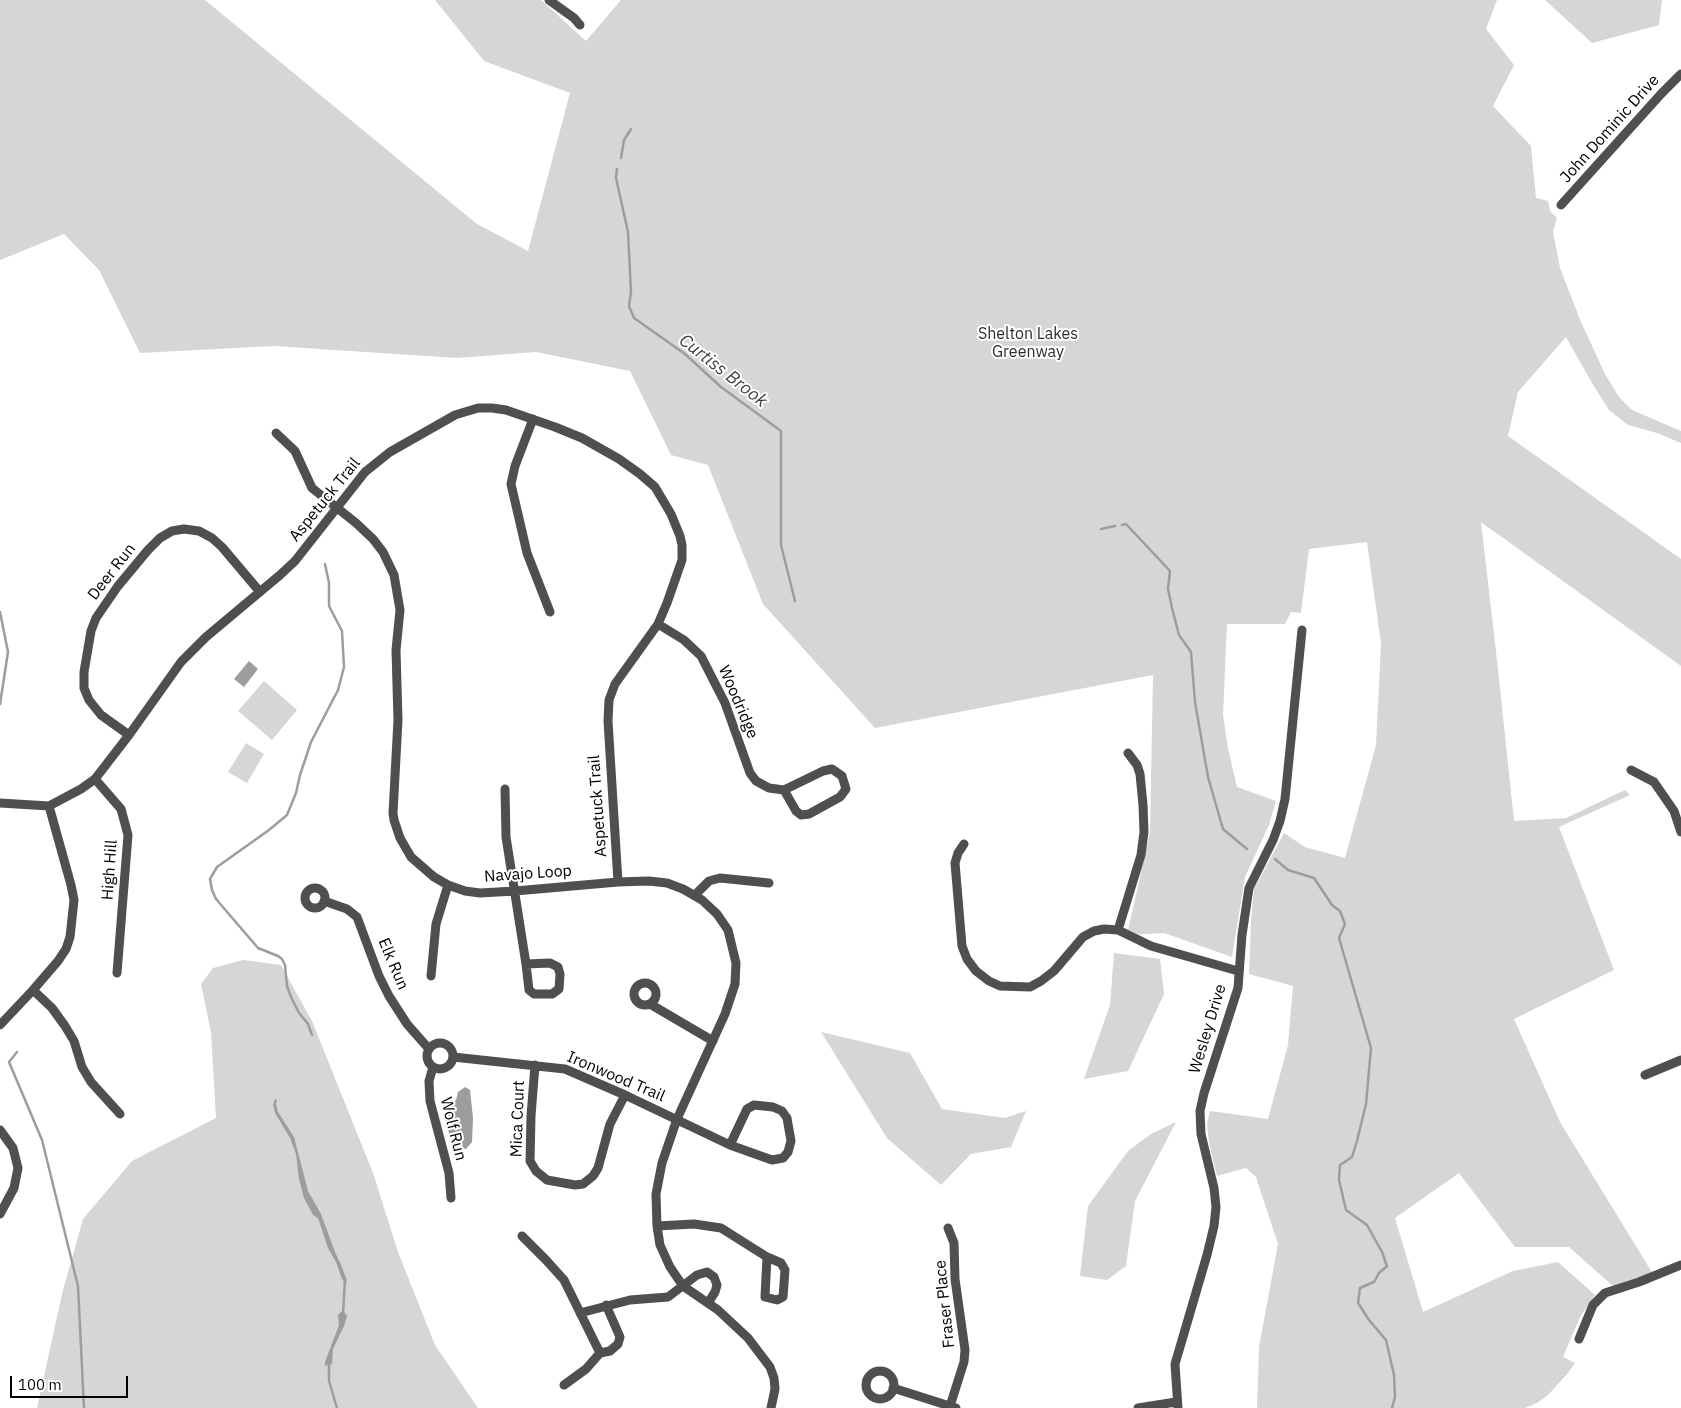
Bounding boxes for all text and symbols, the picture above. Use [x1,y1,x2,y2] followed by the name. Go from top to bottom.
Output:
[1556,71,1664,187] street label: John Dominic Drive
[978,324,1078,362] park label: Shelton Lakes Greenway
[675,330,771,412] water label: Curtiss Brook
[285,454,365,546] street label: Aspetuck Trail
[84,540,140,604] street label: Deer Run
[714,663,762,741] street label: Woodridge
[585,754,611,858] street label: Aspetuck Trail
[98,839,122,901] street label: High Hill
[484,861,572,887] street label: Navajo Loop
[374,935,412,993] street label: Elk Run
[1185,982,1231,1076] street label: Wesley Drive
[564,1048,668,1106] street label: Ironwood Trail
[507,1080,529,1158] street label: Mica Court
[436,1095,470,1163] street label: Wolf Run
[931,1259,959,1349] street label: Fraser Place
[12,1366,130,1398] scale bar
[18,1375,62,1394] text: 100 m

